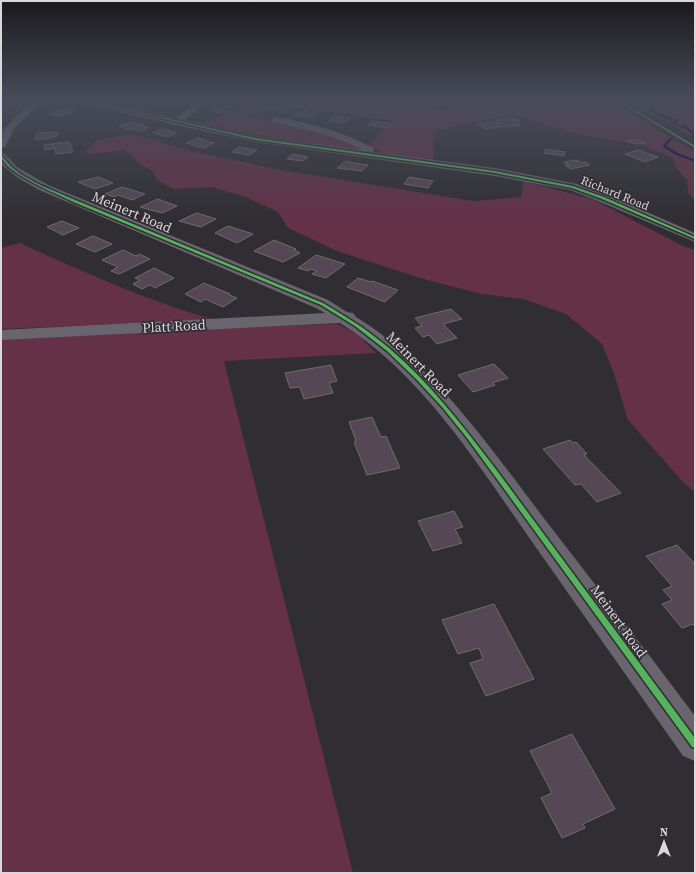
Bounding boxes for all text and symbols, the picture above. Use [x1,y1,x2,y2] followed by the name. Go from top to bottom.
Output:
[579,172,652,214] street label: Richard Road
[89,186,175,238] street label: Meinert Road
[142,314,206,338] street label: Platt Road
[382,327,456,401] street label: Meinert Road
[586,581,652,661] street label: Meinert Road
[644,822,684,862] north arrow
[660,825,668,840] text: N

